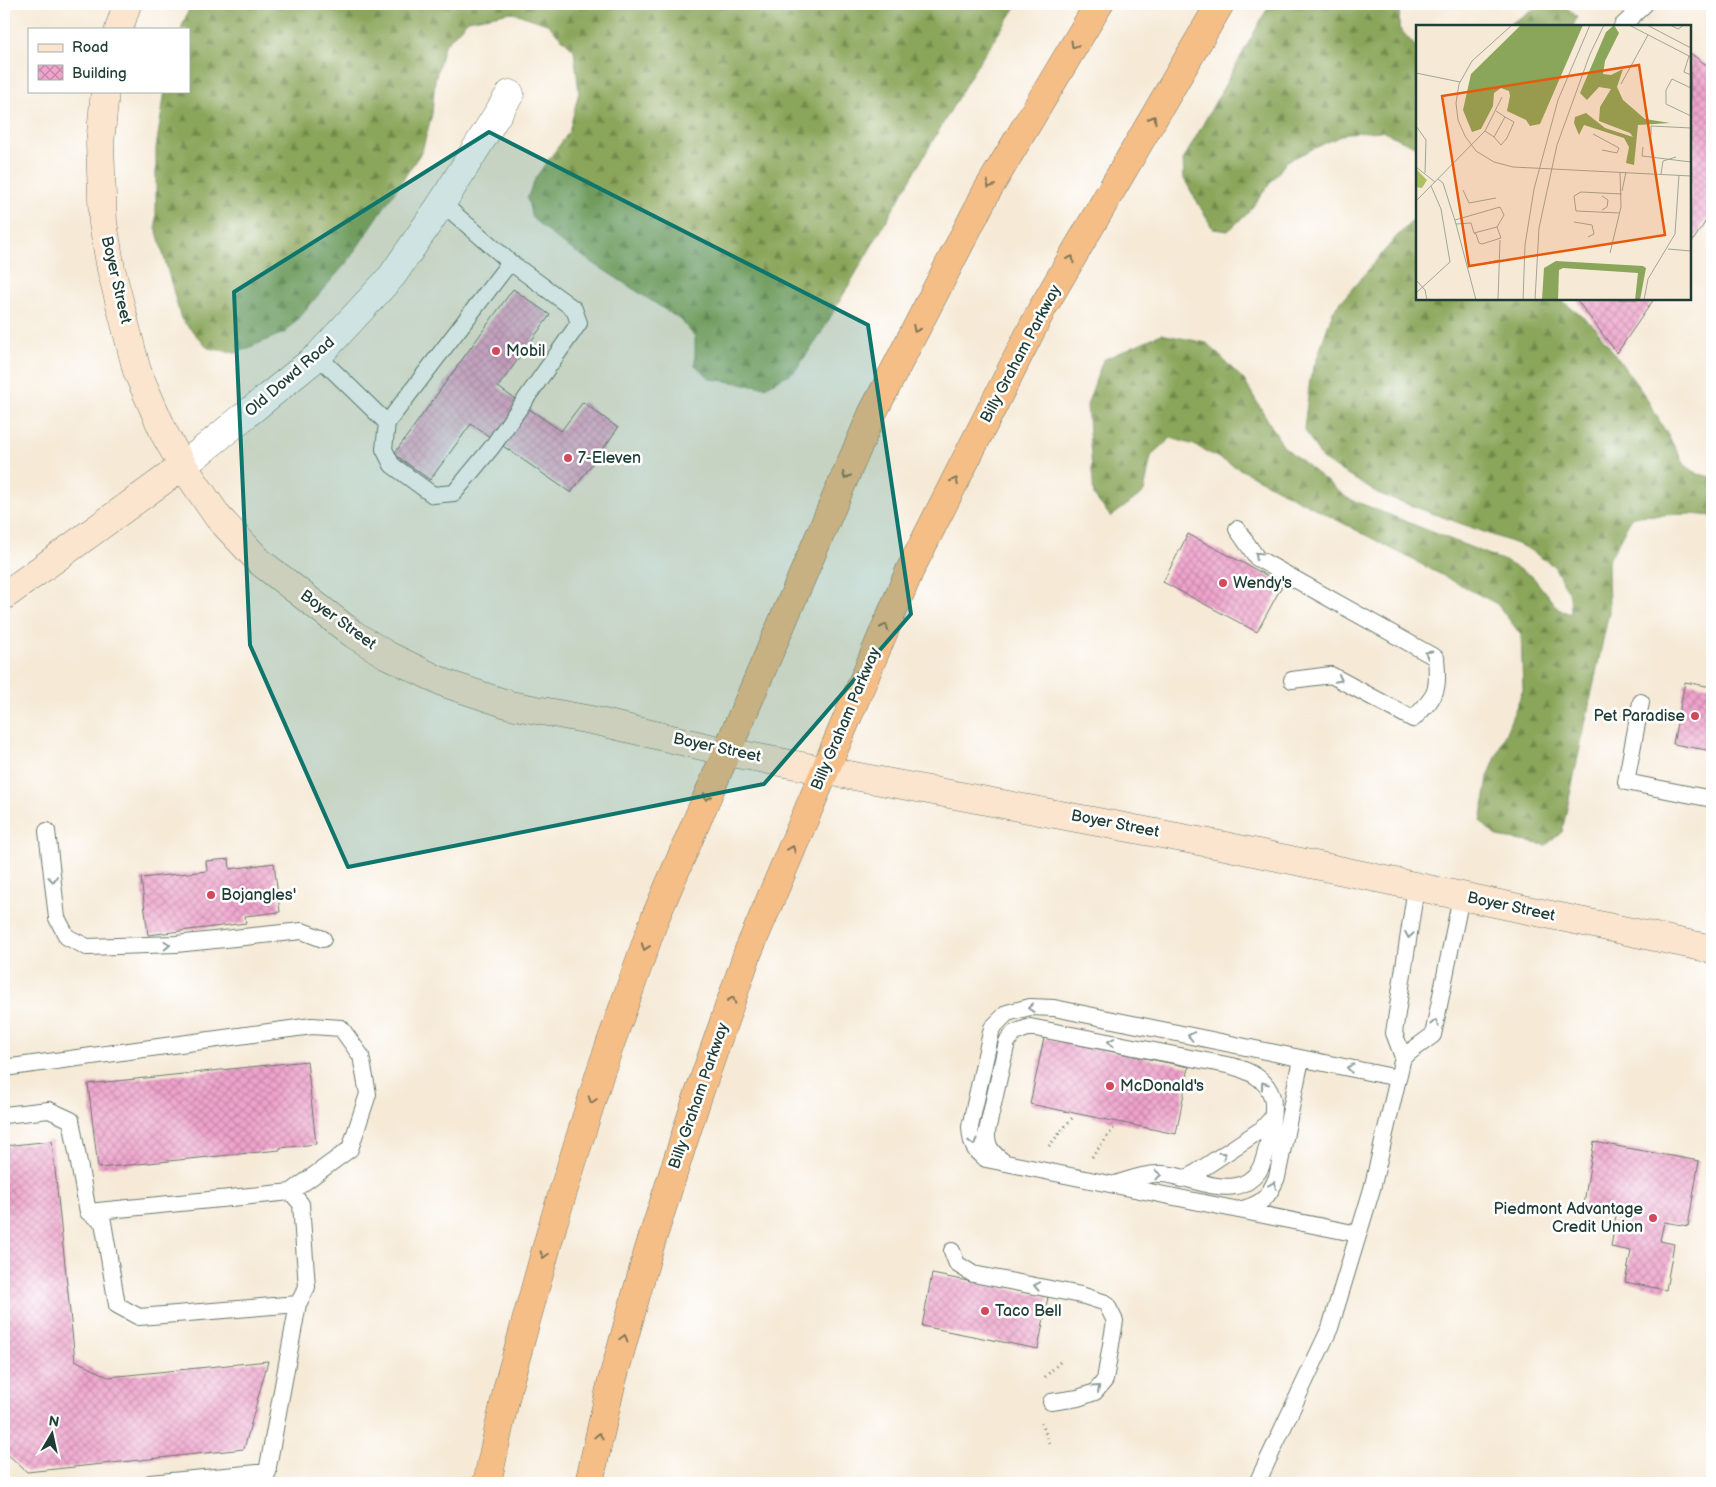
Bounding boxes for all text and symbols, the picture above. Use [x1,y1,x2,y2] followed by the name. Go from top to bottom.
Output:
[1416,25,1691,300] inset map
[28,28,190,92] legend
[72,38,108,57] text: Road
[1071,40,1081,49] one-way arrow
[72,64,127,83] text: Building
[1146,115,1156,124] one-way arrow
[987,179,997,188] one-way arrow
[97,234,135,326] street label: Boyer Street
[1065,256,1075,265] one-way arrow
[977,281,1066,426] street label: Billy Graham Parkway
[912,324,922,333] one-way arrow
[241,333,339,421] street label: Old Dowd Road
[506,342,545,361] place label: Mobil
[490,345,502,357] marker: Mobil
[578,449,641,468] place label: 7-Eleven
[562,452,574,464] marker: 7-Eleven
[841,471,852,480] one-way arrow
[949,477,959,486] one-way arrow
[1254,552,1263,561] one-way arrow
[1233,574,1292,593] place label: Wendy's
[1217,577,1229,589] marker: Wendy's
[296,586,380,654] street label: Boyer Street
[879,623,890,632] one-way arrow
[807,644,885,793] street label: Billy Graham Parkway
[1424,650,1433,660] one-way arrow
[1334,673,1343,683] one-way arrow
[1594,707,1685,726] place label: Pet Paradise
[1689,710,1701,722] marker: Pet Paradise
[671,729,763,767] street label: Boyer Street
[703,792,714,801] one-way arrow
[1069,806,1161,842] street label: Boyer Street
[785,845,796,854] one-way arrow
[47,875,58,883] one-way arrow
[221,886,296,905] place label: Bojangles'
[1465,888,1557,926] street label: Boyer Street
[205,889,217,901] marker: Bojangles'
[1404,932,1415,940] one-way arrow
[163,939,171,950] one-way arrow
[641,942,651,950] one-way arrow
[726,996,736,1005] one-way arrow
[1027,1002,1035,1013] one-way arrow
[1429,1019,1440,1028] one-way arrow
[665,1020,733,1172] street label: Billy Graham Parkway
[1186,1031,1195,1042] one-way arrow
[1107,1037,1115,1047] one-way arrow
[1345,1064,1354,1074] one-way arrow
[1120,1077,1204,1096] place label: McDonald's
[1104,1080,1116,1092] marker: McDonald's
[1261,1081,1270,1091] one-way arrow
[588,1095,598,1104] one-way arrow
[967,1137,978,1146] one-way arrow
[1217,1152,1227,1161] one-way arrow
[1155,1170,1163,1181] one-way arrow
[1267,1181,1278,1190] one-way arrow
[1494,1200,1644,1237] place label: Piedmont Advantage Credit Union
[1647,1212,1659,1224] marker: Piedmont Advantage Credit Union
[539,1251,550,1260] one-way arrow
[1033,1282,1042,1292] one-way arrow
[995,1302,1062,1321] place label: Taco Bell
[979,1305,991,1317] marker: Taco Bell
[619,1334,629,1343] one-way arrow
[1091,1385,1100,1394] one-way arrow
[28,1410,78,1460] north arrow
[47,1412,60,1431] text: N
[593,1431,604,1440] one-way arrow

